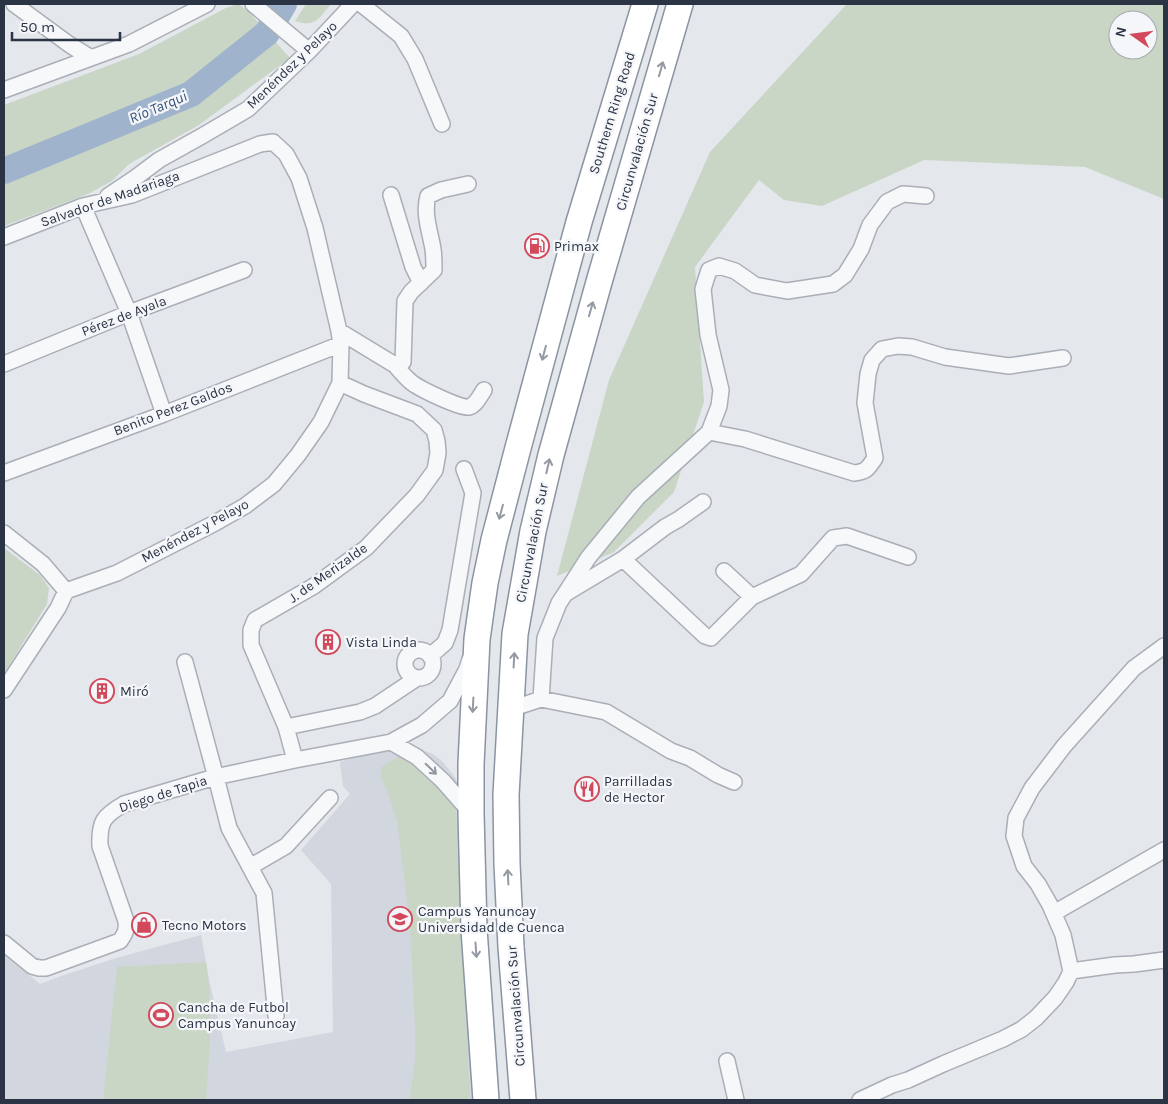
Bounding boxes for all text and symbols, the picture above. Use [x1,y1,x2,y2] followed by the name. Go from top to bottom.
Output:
[12,10,120,42] scale bar
[1108,10,1158,60] north arrow
[243,17,341,113] street label: Menéndez y Pelayo
[20,18,55,36] text: 50 m
[1111,25,1130,39] text: N
[585,50,639,176] street label: Southern Ring Road
[656,61,666,77] one-way arrow
[126,87,190,127] water label: Río Tarqui
[612,91,662,213] street label: Circunvalación Sur
[38,167,182,231] street label: Salvador de Madariaga
[524,233,550,259] fuel station icon: Primax
[554,238,599,255] place label: Primax
[79,292,169,340] street label: Pérez de Ayala
[587,302,597,318] one-way arrow
[538,345,548,361] one-way arrow
[111,379,235,439] street label: Benito Perez Galdos
[544,458,553,474] one-way arrow
[512,481,552,604] street label: Circunvalación Sur
[138,496,252,566] street label: Menéndez y Pelayo
[496,503,506,519] one-way arrow
[285,540,371,606] street label: J. de Merizalde
[315,629,341,655] building icon: Vista Linda
[346,634,417,651] place label: Vista Linda
[509,652,518,668] one-way arrow
[89,678,115,704] building icon: Miró
[120,683,149,700] place label: Miró
[469,696,478,712] one-way arrow
[424,763,437,775] one-way arrow
[117,772,209,816] street label: Diego de Tapia
[604,773,673,806] place label: Parrilladas de Hector
[574,776,600,802] restaurant icon: Parrilladas de Hector
[503,869,512,885] one-way arrow
[418,903,565,936] place label: Campus Yanuncay Universidad de Cuenca
[387,906,413,932] school or university icon: Campus Yanuncay Universidad de Cuenca
[131,912,157,938] shop icon: Tecno Motors
[162,917,247,934] place label: Tecno Motors
[471,942,480,958] one-way arrow
[503,944,529,1067] street label: Circunvalación Sur
[178,999,297,1032] place label: Cancha de Futbol Campus Yanuncay
[148,1002,174,1028] sports icon: Cancha de Futbol Campus Yanuncay

